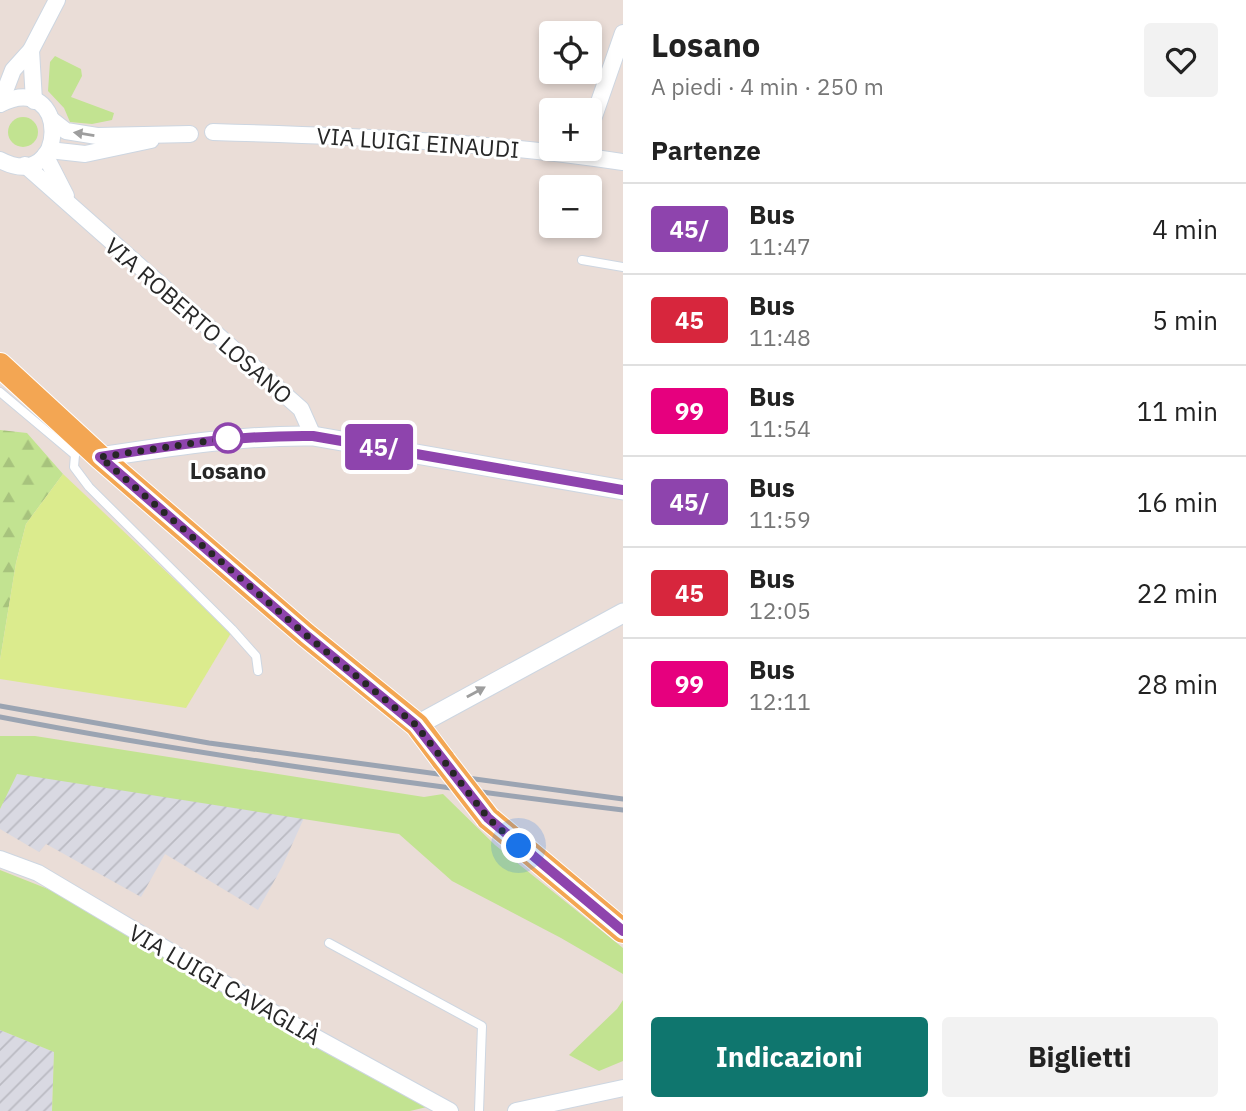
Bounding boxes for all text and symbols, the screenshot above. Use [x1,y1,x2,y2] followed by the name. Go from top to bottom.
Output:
[539,21,602,238] map controls
[539,21,602,84] button: locate
[651,23,760,66] text: Losano
[1144,23,1218,97] button: heart
[651,71,884,101] text: A piedi · 4 min · 250 m
[539,98,602,161] button: +
[316,120,520,164] street label: VIA LUIGI EINAUDI
[73,128,95,139] one-way arrow
[651,133,761,167] text: Partenze
[539,175,602,238] button: −
[749,197,795,231] text: Bus
[1152,212,1218,246] text: 4 min
[670,213,709,245] text: 45/
[99,230,299,410] street label: VIA ROBERTO LOSANO
[749,231,811,261] text: 11:47
[749,288,795,322] text: Bus
[1152,303,1218,337] text: 5 min
[675,304,704,336] text: 45
[749,322,811,352] text: 11:48
[749,379,795,413] text: Bus
[1137,394,1218,428] text: 11 min
[675,395,704,427] text: 99
[749,413,811,443] text: 11:54
[213,423,243,453] marker: Losano
[339,424,419,470] line badge: 45/
[359,431,399,463] text: 45/
[190,455,266,485] place label: Losano
[749,470,795,504] text: Bus
[1137,485,1218,519] text: 16 min
[670,486,709,518] text: 45/
[749,504,811,534] text: 11:59
[749,561,795,595] text: Bus
[1137,576,1218,610] text: 22 min
[675,577,704,609] text: 45
[749,595,811,625] text: 12:05
[749,652,795,686] text: Bus
[1137,667,1218,701] text: 28 min
[675,668,704,700] text: 99
[466,686,486,698] one-way arrow
[749,686,811,716] text: 12:11
[501,828,536,863] your location
[124,917,327,1051] street label: VIA LUIGI CAVAGLIÀ
[651,1017,928,1097] button: Indicazioni
[942,1017,1218,1097] button: Biglietti

